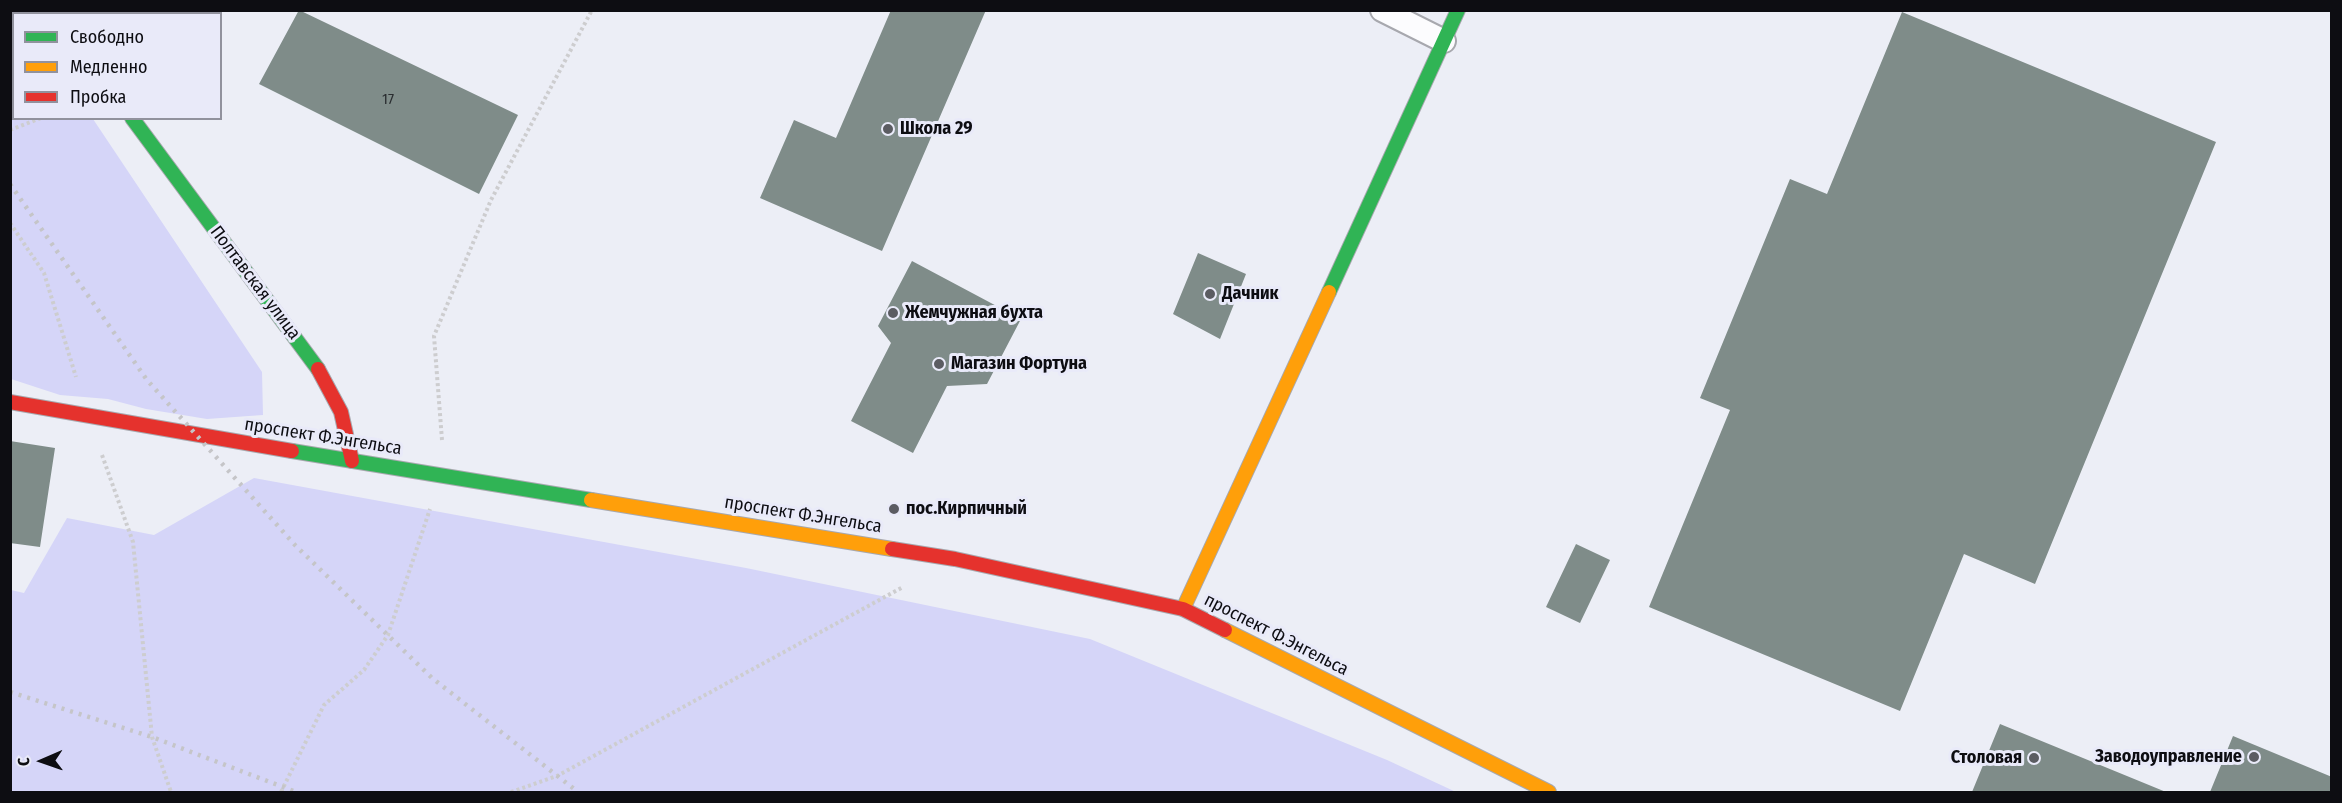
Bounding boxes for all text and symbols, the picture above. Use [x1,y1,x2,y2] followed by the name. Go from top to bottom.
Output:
[12,12,222,120] legend
[70,26,144,48] text: Свободно
[70,56,148,78] text: Медленно
[70,86,126,108] text: Пробка
[382,91,394,109] house number: 17
[900,118,973,140] place label: Школа 29
[881,122,895,136] marker: Школа 29
[205,222,305,344] street label: Полтавская улица
[1222,283,1279,305] place label: Дачник
[1203,287,1217,301] marker: Дачник
[905,302,1043,324] place label: Жемчужная бухта
[886,306,900,320] marker: Жемчужная бухта
[951,353,1087,375] place label: Магазин Фортуна
[932,357,946,371] marker: Магазин Фортуна
[243,414,403,460] street label: проспект Ф.Энгельса
[723,492,883,538] street label: проспект Ф.Энгельса
[906,498,1027,520] place label: пос.Кирпичный
[887,502,901,516] marker: пос.Кирпичный
[1200,589,1352,681] street label: проспект Ф.Энгельса
[12,731,72,791] north arrow
[2095,746,2242,768] place label: Заводоуправление
[1951,747,2022,769] place label: Столовая
[2247,750,2261,764] marker: Заводоуправление
[2027,751,2041,765] marker: Столовая
[14,757,33,766] text: С

